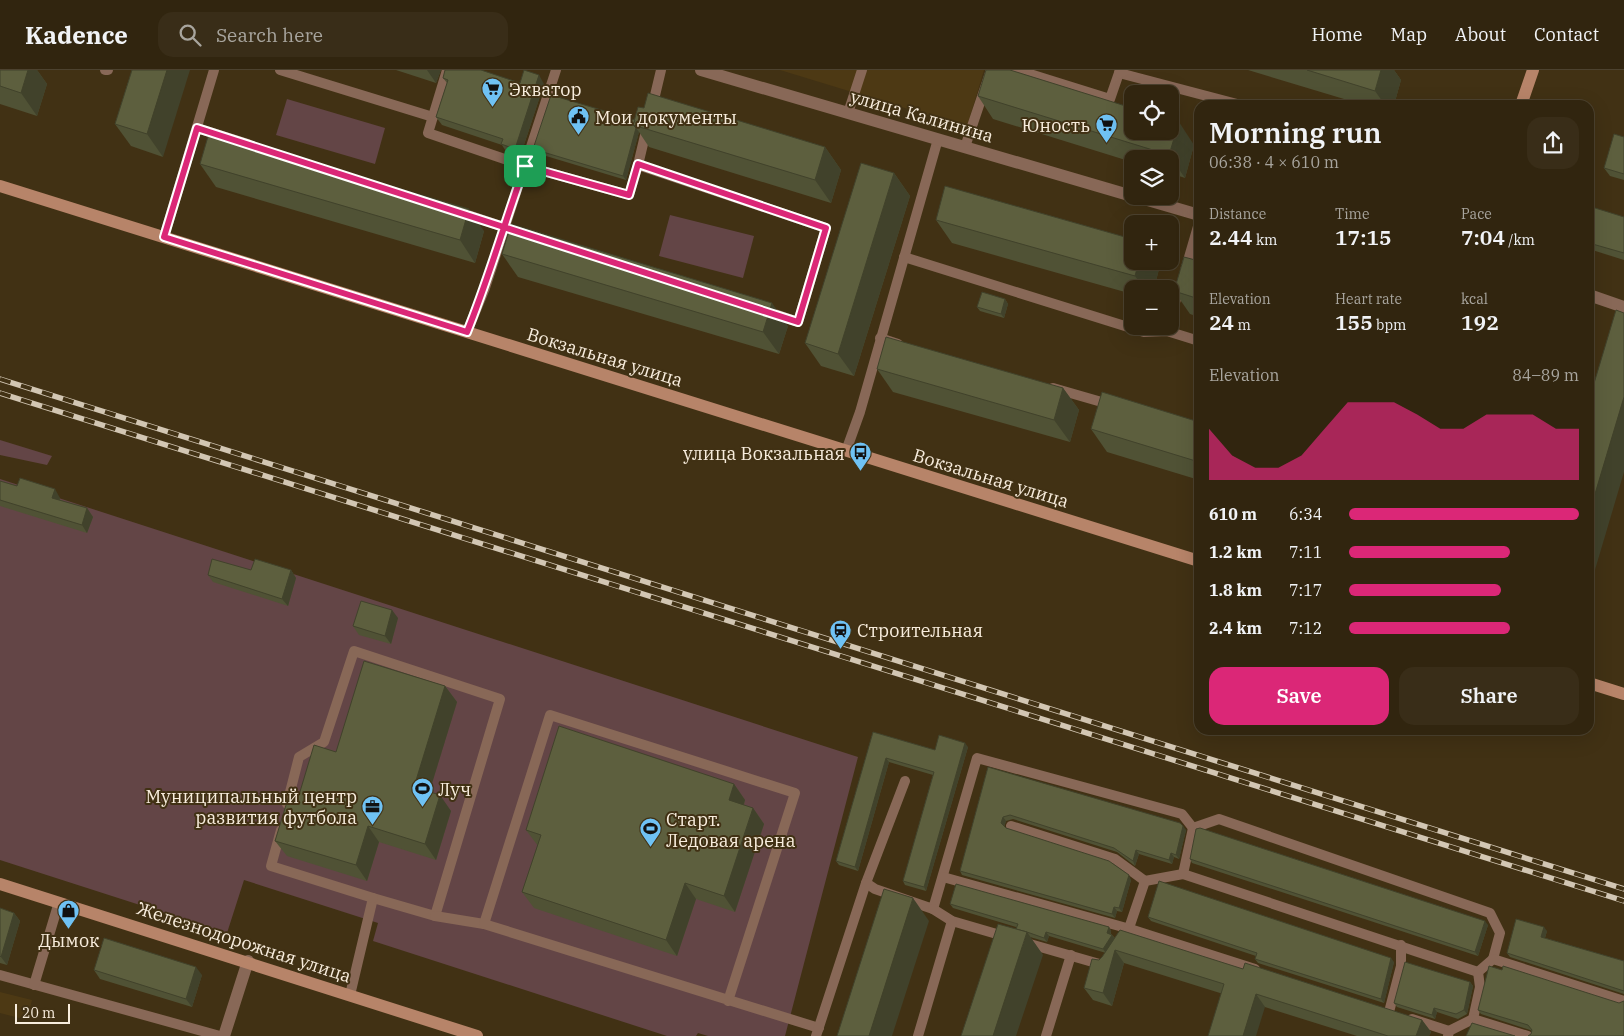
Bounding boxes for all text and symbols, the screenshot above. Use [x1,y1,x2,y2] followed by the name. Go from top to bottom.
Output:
[158,12,508,57] search box
[25,19,128,51] text: Kadence
[176,21,204,49] icon: search
[216,23,323,47] text: Search here
[1311,23,1363,46] text: Home
[1391,23,1427,46] text: Map
[1455,23,1506,46] text: About
[1534,23,1599,46] text: Contact
[481,77,505,108] supermarket icon: Экватор
[509,78,581,101] place label: Экватор
[848,85,996,147] street label: улица Калинина
[1124,85,1179,335] map controls
[1124,85,1179,140] button: locate
[567,105,591,136] public building icon: Мои документы
[595,106,737,129] place label: Мои документы
[1094,113,1118,144] supermarket icon: Юность
[1022,114,1090,137] place label: Юность
[1209,114,1382,151] text: Morning run
[1527,117,1579,169] button: share
[504,145,546,187] pin
[1124,150,1179,205] button: layers
[511,152,539,180] icon: arrive
[1209,152,1339,172] text: 06:38 · 4 × 610 m
[1209,205,1266,223] text: Distance
[1335,205,1369,223] text: Time
[1461,205,1492,223] text: Pace
[1124,215,1179,270] button: +
[1209,223,1253,251] text: 2.44
[1335,223,1392,251] text: 17:15
[1461,223,1505,251] text: 7:04
[1253,231,1277,249] text: km
[1505,231,1535,249] text: /km
[1124,280,1179,335] button: −
[1209,290,1271,308] text: Elevation
[1335,290,1402,308] text: Heart rate
[1461,290,1488,308] text: kcal
[1209,308,1234,336] text: 24
[1335,308,1373,336] text: 155
[1461,308,1499,336] text: 192
[1234,316,1251,334] text: m
[1373,316,1406,334] text: bpm
[524,322,686,392] street label: Вокзальная улица
[1209,365,1279,385] text: Elevation
[1512,365,1579,385] text: 84–89 m
[849,441,873,472] bus stop icon: улица Вокзальная
[683,442,845,465] place label: улица Вокзальная
[910,443,1072,513] street label: Вокзальная улица
[1209,504,1257,524] text: 610 m
[1289,504,1322,524] text: 6:34
[1209,542,1262,562] text: 1.2 km
[1289,542,1322,562] text: 7:11
[1209,580,1262,600] text: 1.8 km
[1289,580,1322,600] text: 7:17
[829,618,853,649] station icon: Строительная
[1209,618,1262,638] text: 2.4 km
[1289,618,1322,638] text: 7:12
[857,619,983,642] place label: Строительная
[1209,667,1389,725] button: Save
[1399,667,1579,725] button: Share
[410,777,434,808] sports icon: Луч
[438,778,471,801] place label: Луч
[145,785,357,829] place label: Муниципальный центр развития футбола
[361,794,385,825] office icon: Муниципальный центр развития футбола
[666,808,796,852] place label: Старт. Ледовая арена
[638,817,662,848] sports icon: Старт. Ледовая арена
[134,896,354,988] street label: Железнодорожная улица
[57,898,81,929] shop icon: Дымок
[38,929,100,952] place label: Дымок
[15,1001,70,1024] scale bar
[22,1004,55,1022] text: 20 m

